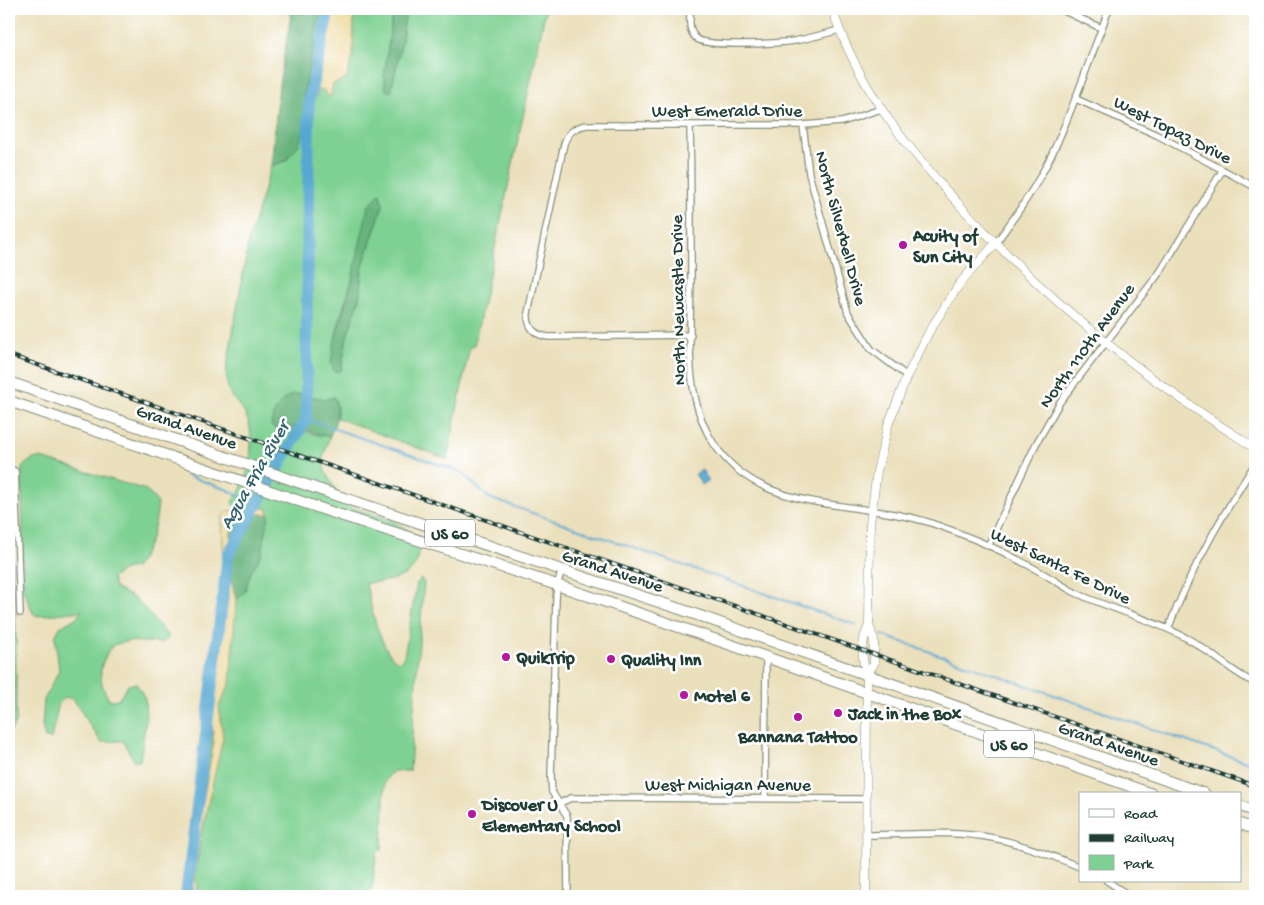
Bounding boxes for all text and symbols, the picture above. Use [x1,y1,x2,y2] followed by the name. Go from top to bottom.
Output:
[1109,93,1235,170] street label: West Topaz Drive
[652,102,803,123] street label: West Emerald Drive
[809,149,870,309] street label: North Silverbell Drive
[668,214,691,385] street label: North Newcastle Drive
[912,227,979,269] place label: Acuity of Sun City
[897,239,909,251] marker: Acuity of Sun City
[1036,279,1141,413] street label: North 110th Avenue
[133,401,240,456] street label: Grand Avenue
[216,414,298,534] water label: Agua Fria River
[425,520,475,546] road number: US 60
[986,524,1134,611] street label: West Santa Fe Drive
[559,546,666,599] street label: Grand Avenue
[516,649,575,670] place label: QuikTrip
[500,651,512,663] marker: QuikTrip
[621,651,702,672] place label: Quality Inn
[605,653,617,665] marker: Quality Inn
[694,687,751,708] place label: Motel 6
[678,689,690,701] marker: Motel 6
[847,705,962,726] place label: Jack in the Box
[832,707,844,719] marker: Jack in the Box
[792,711,804,723] marker: Bannana Tattoo
[1055,718,1162,773] street label: Grand Avenue
[737,728,858,749] place label: Bannana Tattoo
[984,731,1034,758] road number: US 60
[645,776,812,797] street label: West Michigan Avenue
[1079,792,1242,882] legend
[480,796,621,838] place label: Discover U Elementary School
[1124,806,1158,824] text: Road
[466,808,478,820] marker: Discover U Elementary School
[1124,830,1175,848] text: Railway
[1123,856,1154,874] text: Park

